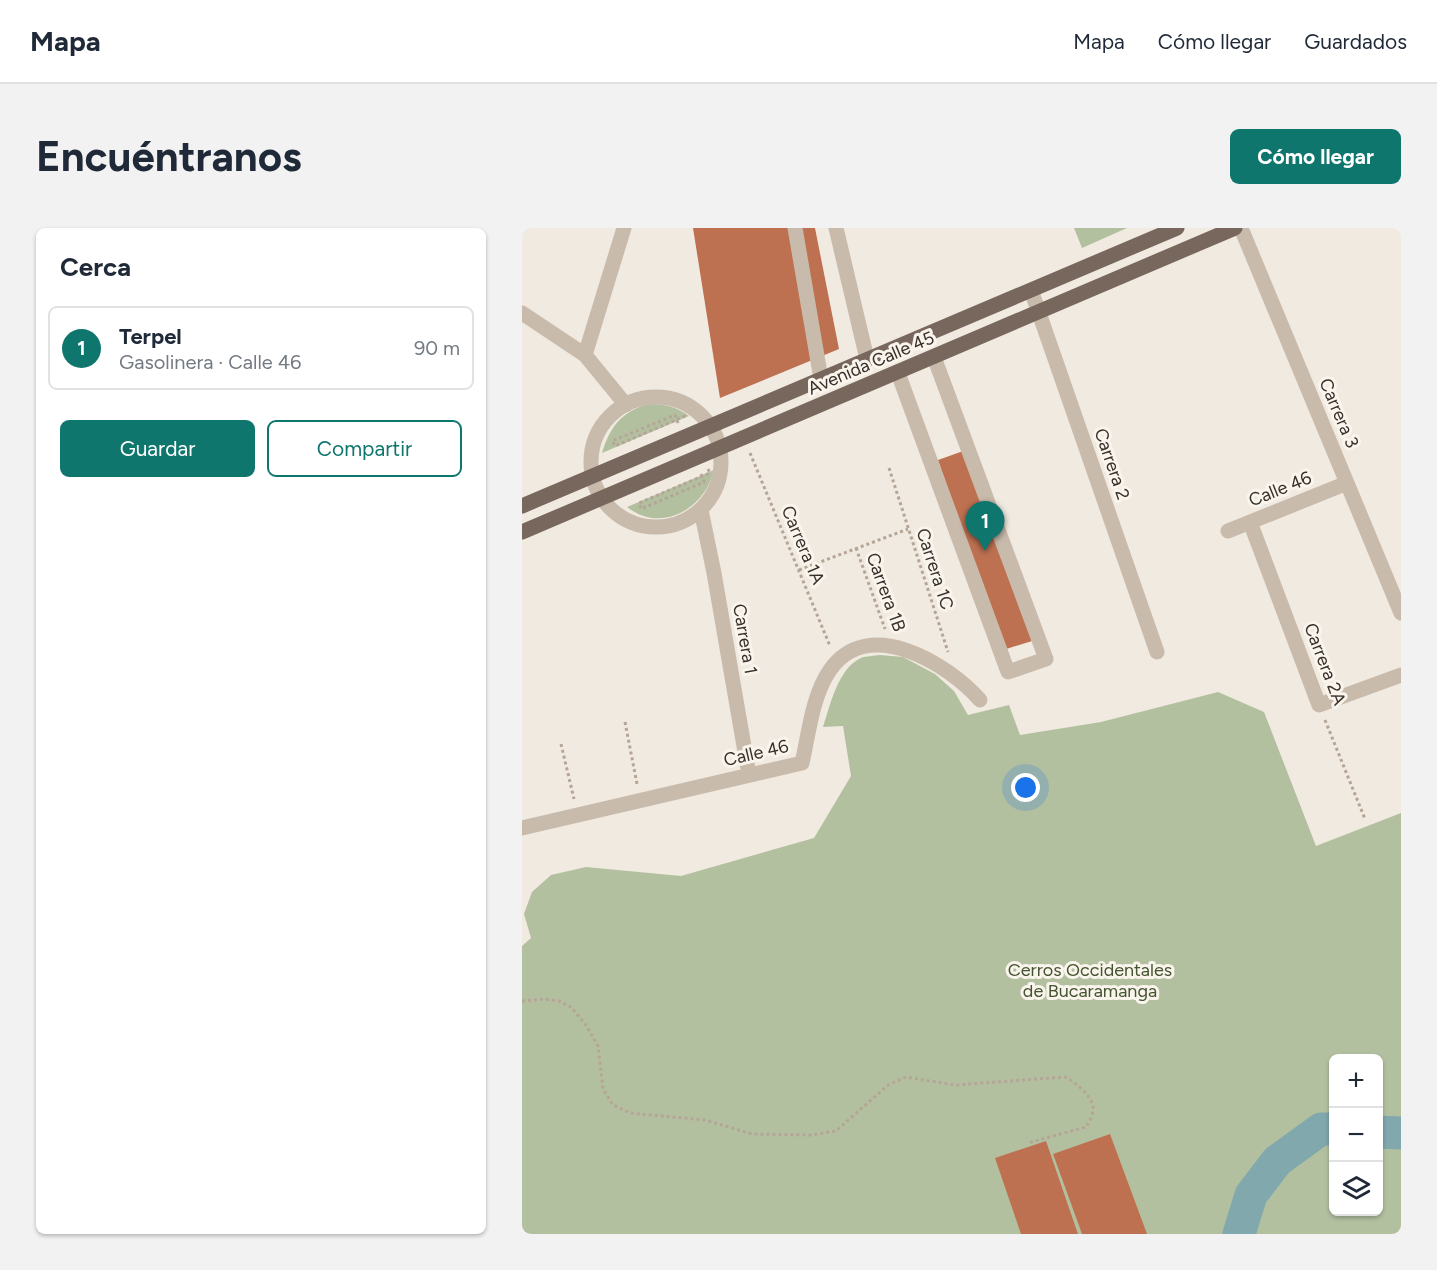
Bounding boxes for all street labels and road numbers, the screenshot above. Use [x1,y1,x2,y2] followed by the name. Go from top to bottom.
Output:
[804,326,938,400] street label: Avenida Calle 45
[1314,375,1364,451] street label: Carrera 3
[1090,425,1134,503] street label: Carrera 2
[1245,466,1315,512] street label: Calle 46
[777,502,829,588] street label: Carrera 1A
[912,526,958,612] street label: Carrera 1C
[862,550,910,634] street label: Carrera 1B
[728,602,762,676] street label: Carrera 1
[1299,620,1351,708] street label: Carrera 2A
[722,735,790,771] street label: Calle 46

